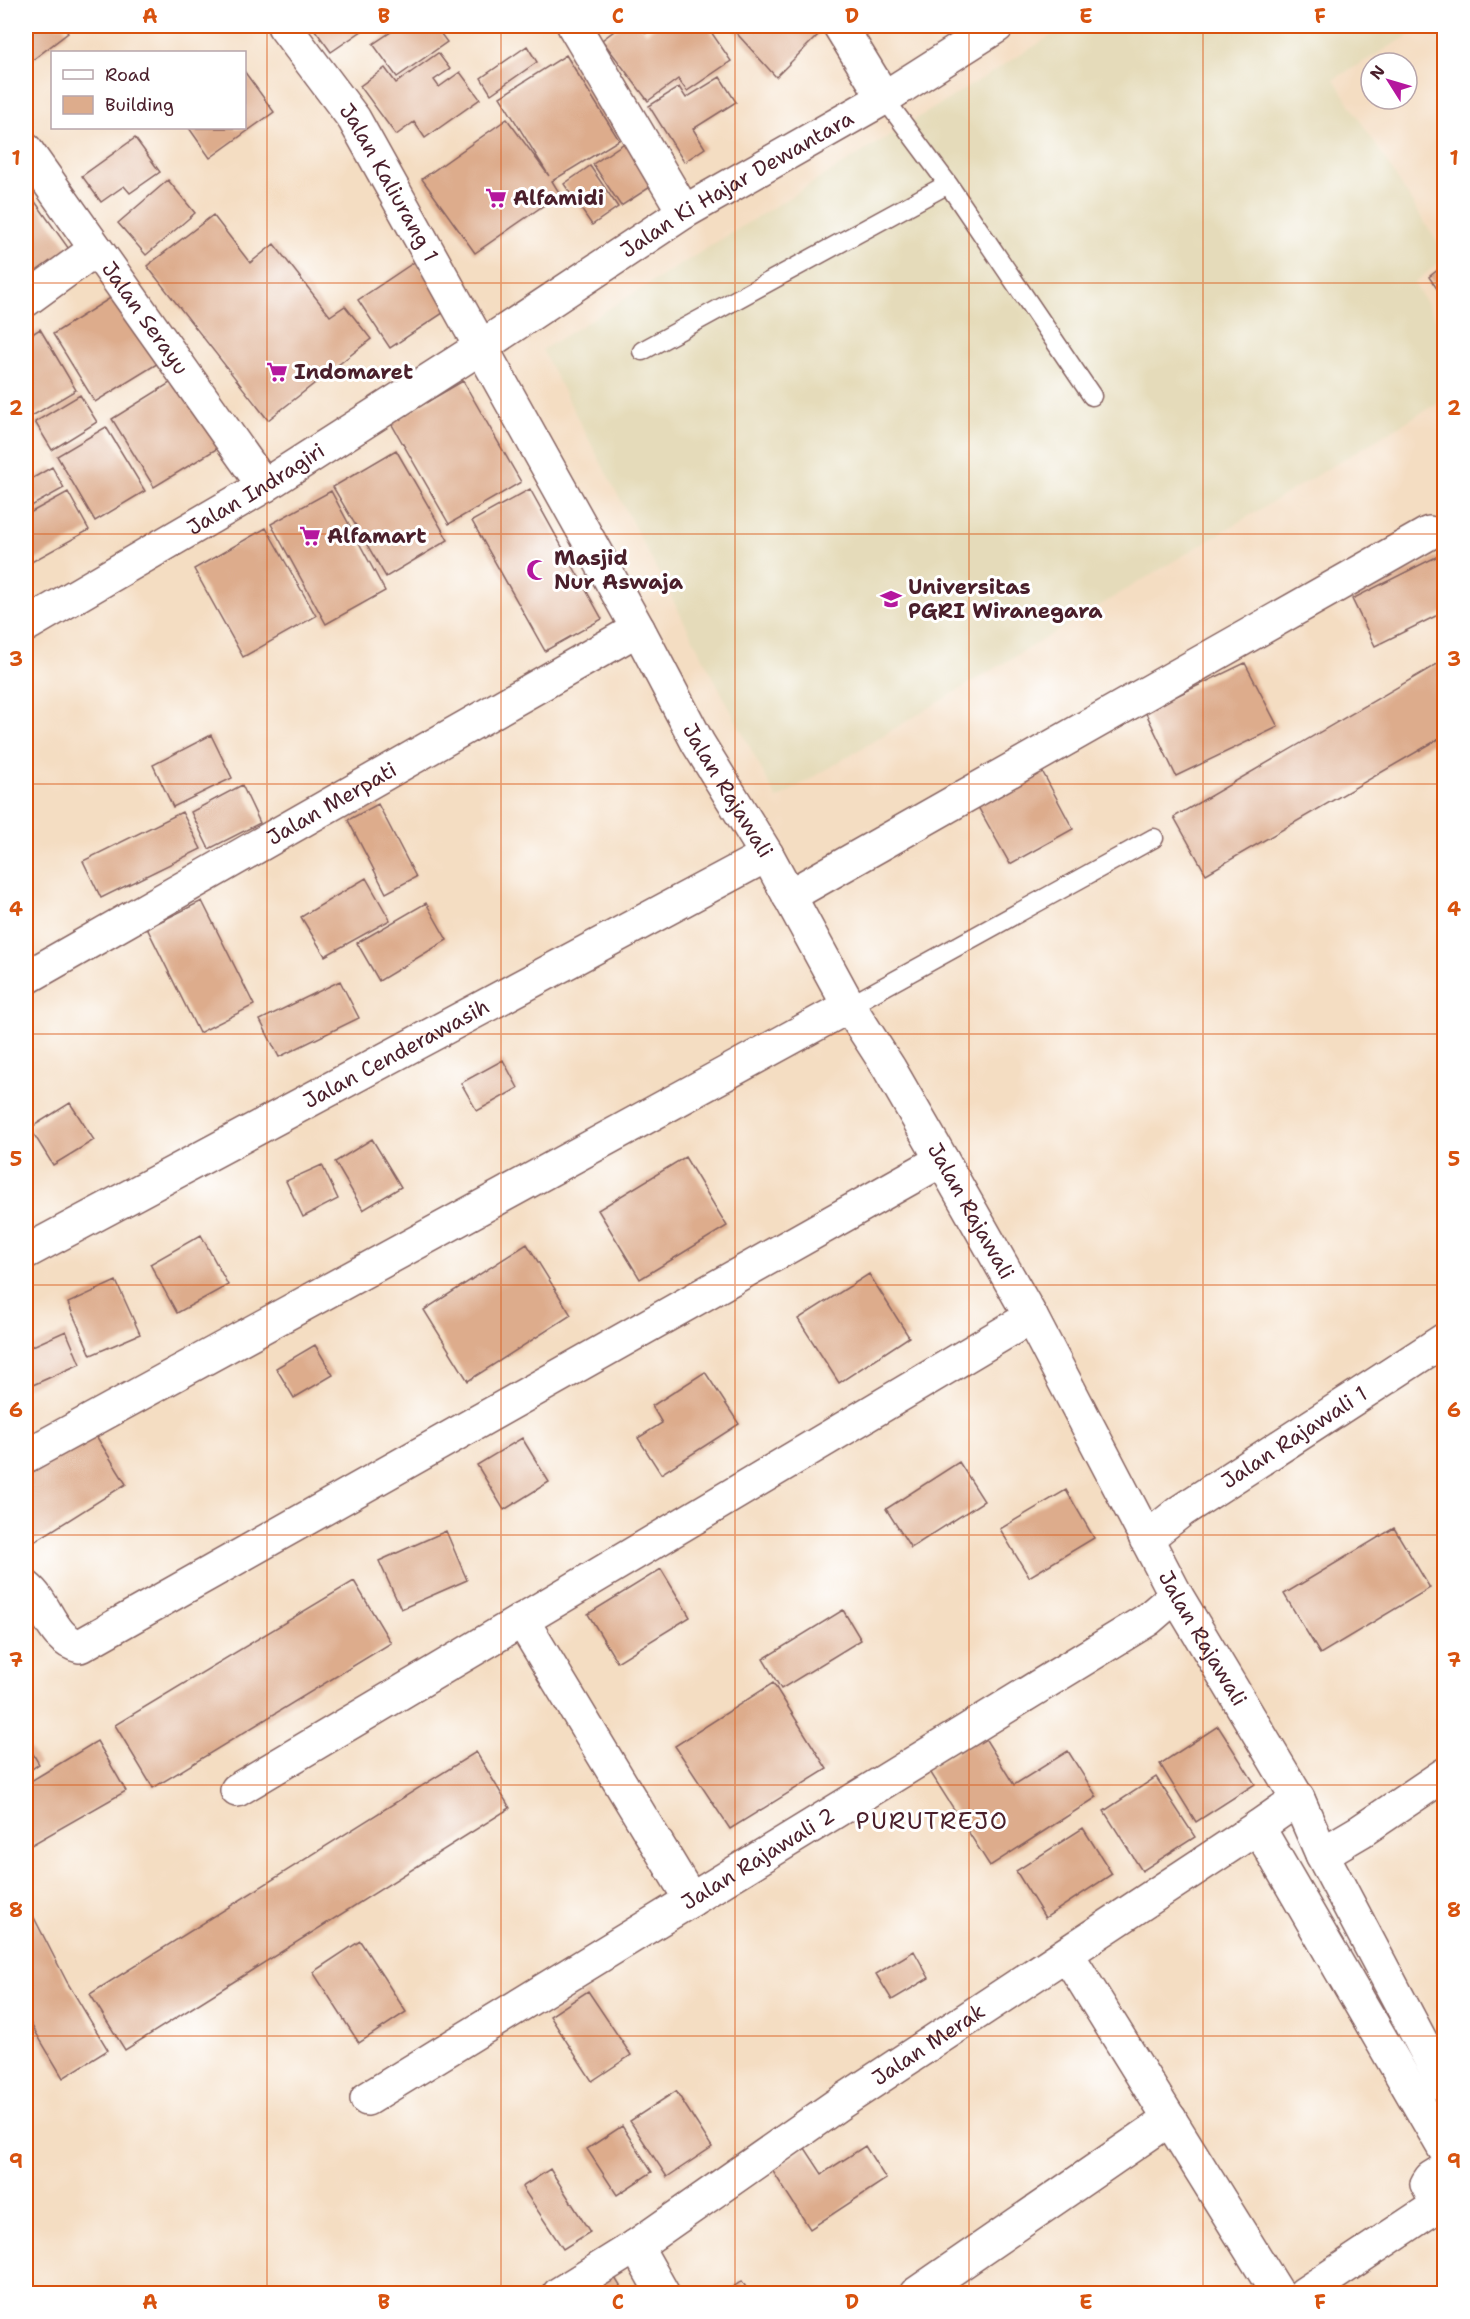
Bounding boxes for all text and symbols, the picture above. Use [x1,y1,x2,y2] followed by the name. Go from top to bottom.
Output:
[142,3,158,29] text: A
[378,3,390,29] text: B
[612,3,624,29] text: C
[845,3,859,29] text: D
[1079,3,1093,29] text: E
[1314,3,1326,29] text: F
[51,51,246,129] legend
[1359,51,1419,111] north arrow
[1365,61,1390,84] text: N
[105,63,150,87] text: Road
[105,93,174,117] text: Building
[333,98,445,267] street label: Jalan Kaliurang 1
[615,104,859,264] street label: Jalan Ki Hajar Dewantara
[11,145,21,171] text: 1
[1449,145,1459,171] text: 1
[513,184,604,212] place label: Alfamidi
[484,186,508,210] supermarket icon: Alfamidi
[95,256,195,380] street label: Jalan Serayu
[294,358,413,386] place label: Indomaret
[265,360,289,384] supermarket icon: Indomaret
[9,395,23,421] text: 2
[1447,395,1461,421] text: 2
[182,437,330,542] street label: Jalan Indragiri
[327,522,427,550] place label: Alfamart
[298,524,322,548] supermarket icon: Alfamart
[554,544,684,596] place label: Masjid Nur Aswaja
[525,558,549,582] mosque icon: Masjid Nur Aswaja
[908,573,1103,625] place label: Universitas PGRI Wiranegara
[879,587,903,611] school or university icon: Universitas PGRI Wiranegara
[9,646,23,672] text: 3
[1447,646,1461,672] text: 3
[676,718,779,863] street label: Jalan Rajawali
[262,756,402,852] street label: Jalan Merpati
[9,896,23,922] text: 4
[1447,896,1461,922] text: 4
[298,992,494,1115] street label: Jalan Cenderawasih
[921,1138,1021,1284] street label: Jalan Rajawali
[10,1146,22,1172] text: 5
[1448,1146,1460,1172] text: 5
[1216,1380,1373,1495] street label: Jalan Rajawali 1
[9,1397,23,1423] text: 6
[1447,1397,1461,1423] text: 6
[1152,1566,1253,1711] street label: Jalan Rajawali
[9,1647,23,1673] text: 7
[1447,1647,1461,1673] text: 7
[676,1801,840,1916] street label: Jalan Rajawali 2
[855,1805,1009,1837] district label: PURUTREJO
[9,1897,23,1923] text: 8
[1447,1897,1461,1923] text: 8
[867,1997,991,2092] street label: Jalan Merak
[9,2148,23,2174] text: 9
[1447,2148,1461,2174] text: 9
[142,2289,158,2315] text: A
[378,2289,390,2315] text: B
[612,2289,624,2315] text: C
[845,2289,859,2315] text: D
[1079,2289,1093,2315] text: E
[1314,2289,1326,2315] text: F

